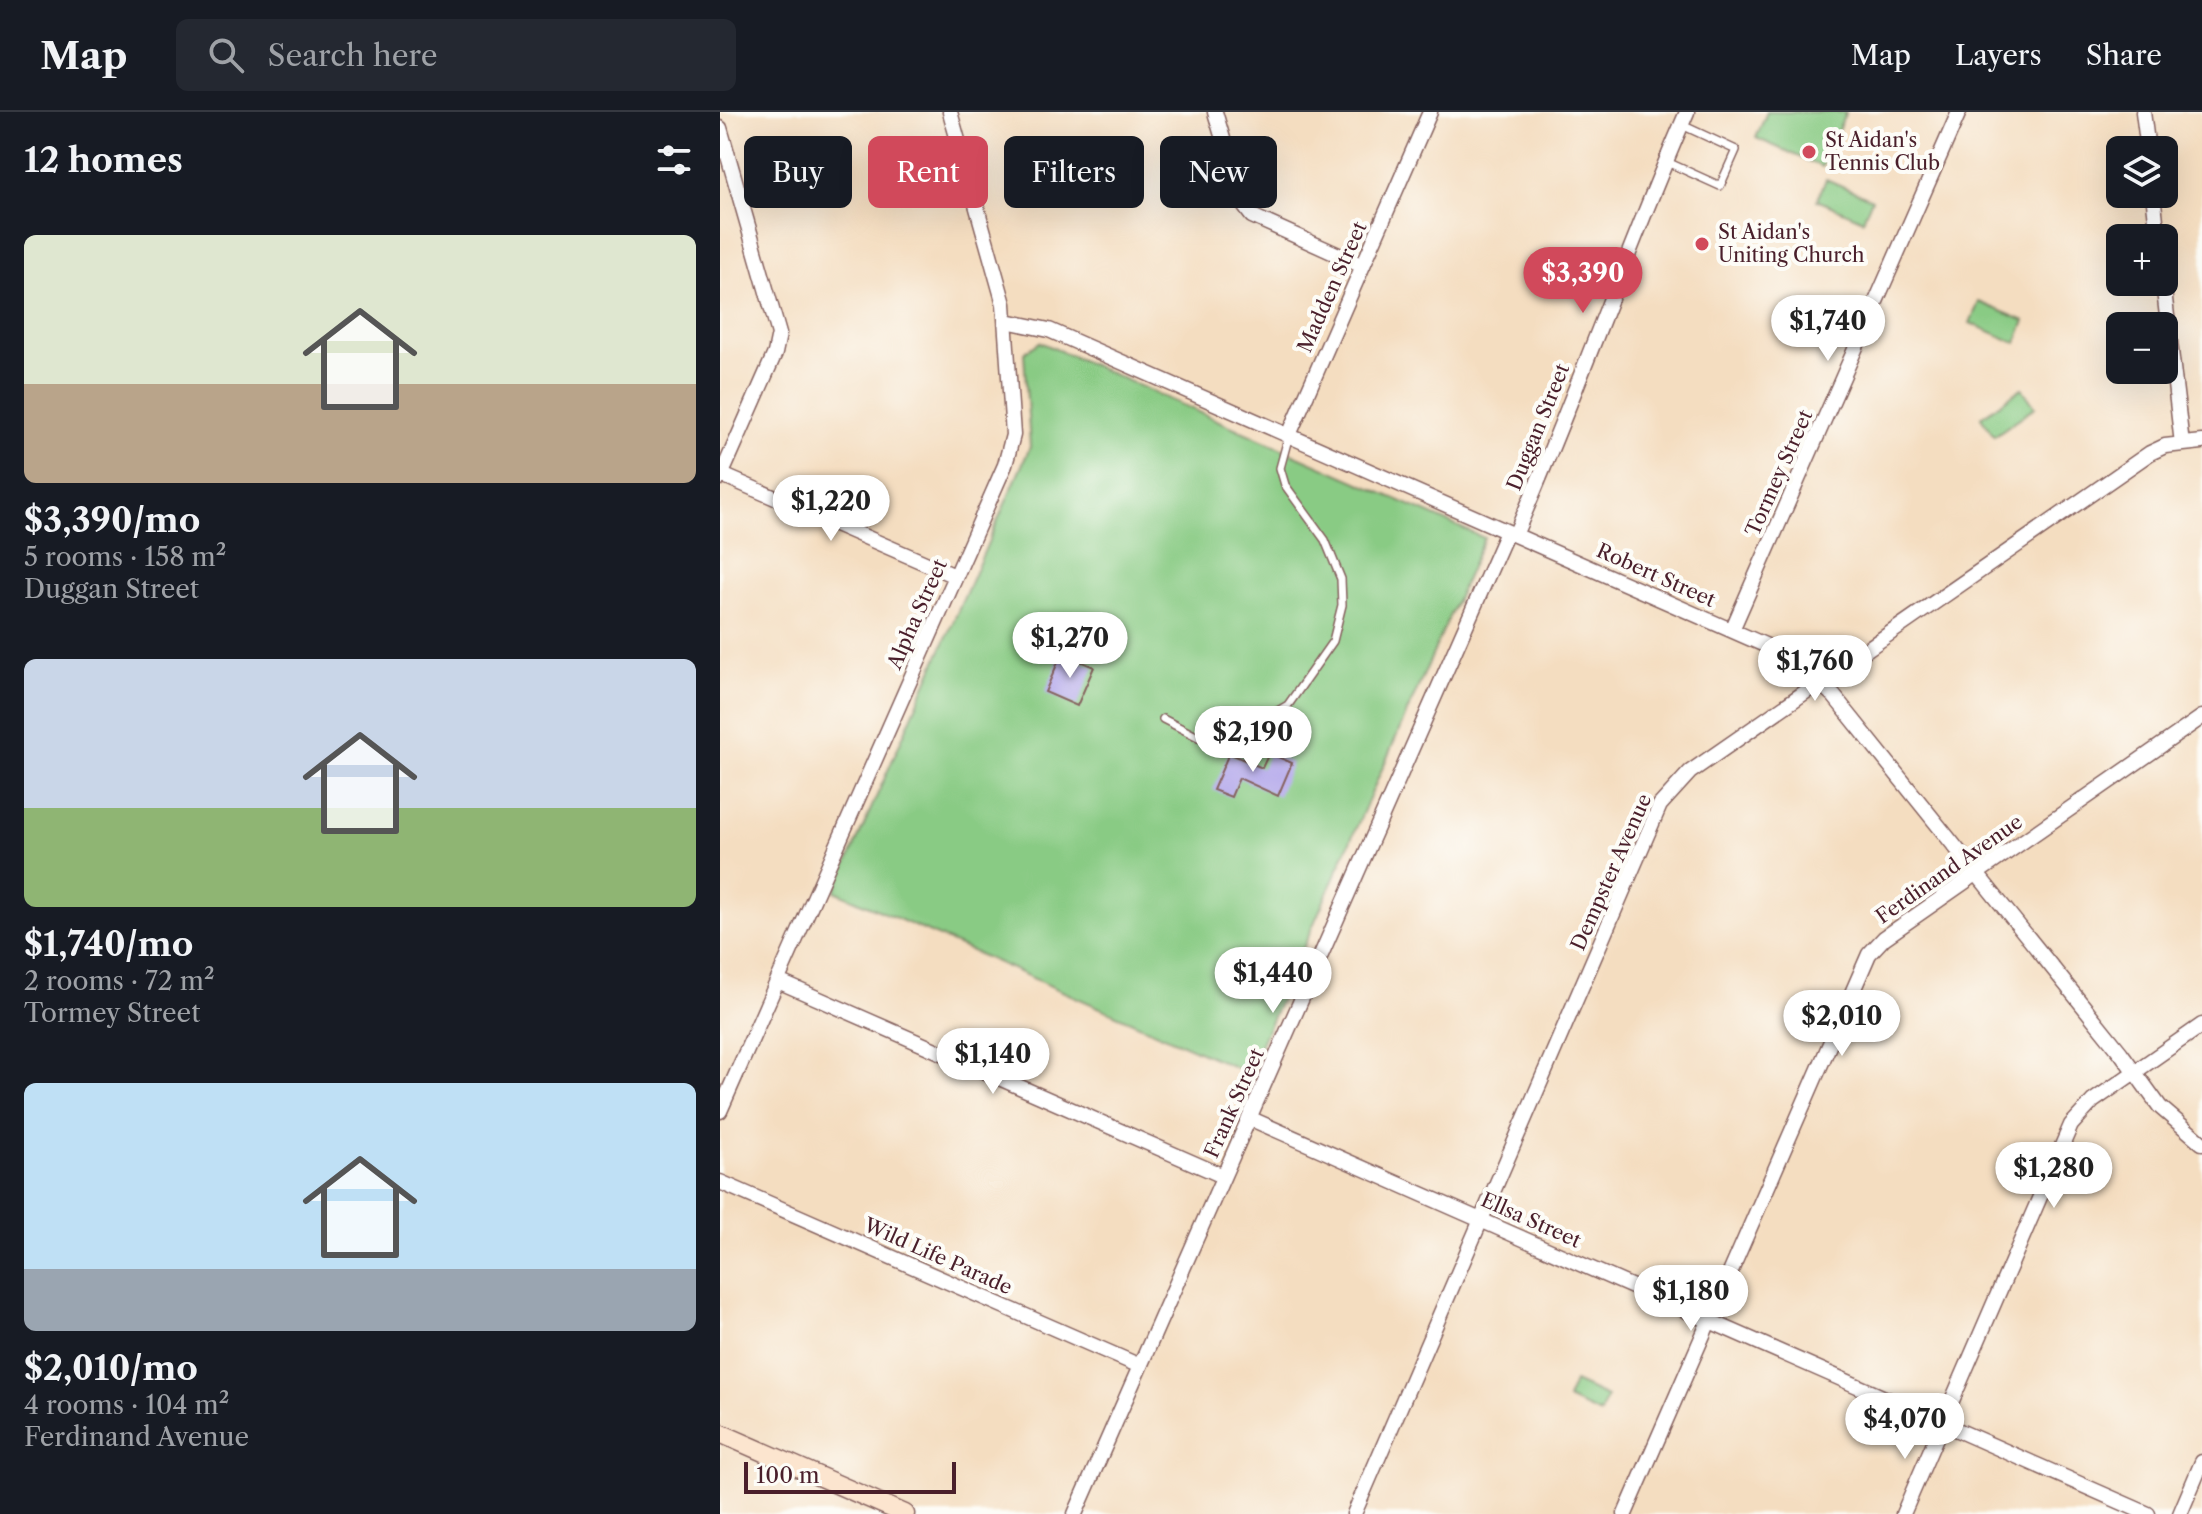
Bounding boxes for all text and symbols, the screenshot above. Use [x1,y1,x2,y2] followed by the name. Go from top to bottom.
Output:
[176,19,736,91] search box
[40,32,128,79] text: Map
[204,33,248,77] icon: search
[268,37,438,74] text: Search here
[1851,38,1911,72] text: Map
[1955,38,2042,72] text: Layers
[2086,38,2162,72] text: Share
[1825,128,1940,175] place label: St Aidan's Tennis Club
[744,136,852,208] chip: Buy
[868,136,988,208] chip: Rent
[1004,136,1144,208] chip: Filters
[1160,136,1277,208] chip: New
[2106,136,2178,384] map controls
[2106,136,2178,208] button: layers
[652,138,696,182] icon: filters
[24,139,183,181] text: 12 homes
[1800,143,1818,161] marker: St Aidan's Tennis Club
[1292,218,1372,356] street label: Madden Street
[1718,220,1865,267] place label: St Aidan's Uniting Church
[2106,224,2178,296] button: +
[1693,235,1711,253] marker: St Aidan's Uniting Church
[1518,247,1648,315] pin: $3,390
[1541,257,1625,289] text: $3,390
[288,287,432,431] icon: home
[1763,295,1893,363] pin: $1,740
[1789,305,1867,337] text: $1,740
[2106,312,2178,384] button: −
[1502,360,1574,494] street label: Duggan Street
[1740,406,1818,540] street label: Tormey Street
[766,475,896,543] pin: $1,220
[791,485,871,517] text: $1,220
[24,499,200,541] text: $3,390/mo
[1593,538,1719,612] street label: Robert Street
[24,541,226,573] text: 5 rooms · 158 m²
[882,555,952,674] street label: Alpha Street
[24,573,199,605] text: Duggan Street
[1005,612,1135,680] pin: $1,270
[1031,622,1109,654] text: $1,270
[1750,635,1880,703] pin: $1,760
[1776,645,1854,677] text: $1,760
[1188,706,1318,774] pin: $2,190
[288,711,432,855] icon: home
[1213,716,1293,748] text: $2,190
[1566,790,1656,954] street label: Dempster Avenue
[1871,810,2027,928] street label: Ferdinand Avenue
[24,923,193,965] text: $1,740/mo
[1208,947,1338,1015] pin: $1,440
[1233,957,1313,989] text: $1,440
[24,965,215,997] text: 2 rooms · 72 m²
[1777,990,1907,1058] pin: $2,010
[24,997,200,1029] text: Tormey Street
[1801,1000,1883,1032] text: $2,010
[928,1028,1058,1096] pin: $1,140
[954,1038,1032,1070] text: $1,140
[1199,1044,1269,1162] street label: Frank Street
[288,1135,432,1279] icon: home
[1989,1142,2119,1210] pin: $1,280
[2013,1152,2095,1184] text: $1,280
[1477,1187,1585,1253] street label: Ellsa Street
[859,1212,1016,1299] street label: Wild Life Parade
[1626,1265,1756,1333] pin: $1,180
[1652,1275,1730,1307] text: $1,180
[24,1347,198,1389] text: $2,010/mo
[24,1389,229,1421] text: 4 rooms · 104 m²
[1840,1393,1970,1461] pin: $4,070
[1863,1403,1947,1435] text: $4,070
[24,1421,249,1453] text: Ferdinand Avenue
[744,1458,956,1494] scale bar
[756,1462,819,1489] text: 100 m

